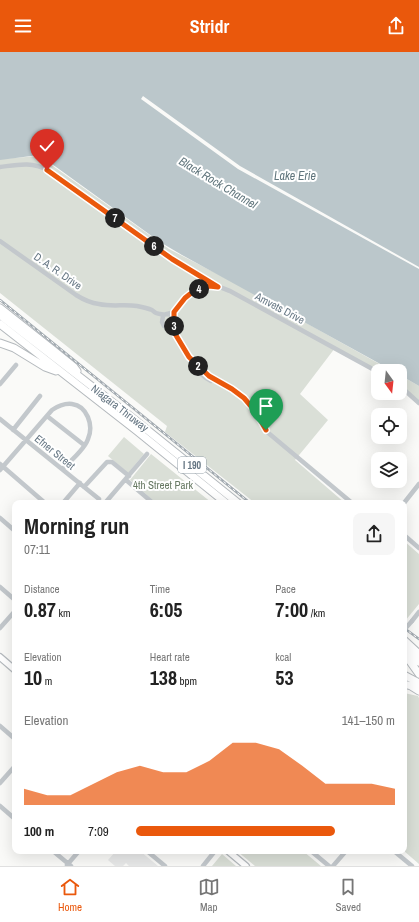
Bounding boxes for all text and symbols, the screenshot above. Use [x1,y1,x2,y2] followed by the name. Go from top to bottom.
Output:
[190,14,229,39] text: Stridr
[12,15,34,37] icon: menu
[385,15,407,37] icon: share
[30,129,64,170] pin
[36,135,58,157] icon: check
[176,153,261,213] water label: Black Rock Channel
[274,168,317,184] water label: Lake Erie
[105,208,125,228] pin: 7
[112,211,118,225] text: 7
[144,236,164,256] pin: 6
[151,239,157,253] text: 6
[31,249,85,293] street label: D. A. R. Drive
[189,279,209,299] pin: 4
[196,282,202,296] text: 4
[252,289,307,327] street label: Amvets Drive
[164,316,184,336] pin: 3
[171,319,177,333] text: 3
[188,356,208,376] pin: 2
[195,359,201,373] text: 2
[371,364,407,400] north arrow
[371,364,407,488] map controls
[88,381,152,435] street label: Niagara Thruway
[249,389,283,430] pin
[255,395,277,417] icon: arrive
[371,408,407,444] button: locate
[32,431,78,473] street label: Efner Street
[371,452,407,488] button: layers
[178,457,206,473] road number: I 190
[133,478,194,492] park label: 4th Street Park
[24,511,129,541] text: Morning run
[353,513,395,555] button: share
[24,541,50,558] text: 07:11
[24,582,60,596] text: Distance
[150,582,170,596] text: Time
[275,582,296,596] text: Pace
[24,596,56,623] text: 0.87
[150,596,182,623] text: 6:05
[275,596,308,623] text: 7:00
[56,606,70,620] text: km
[308,606,325,620] text: /km
[24,650,62,664] text: Elevation
[150,650,190,664] text: Heart rate
[275,650,291,664] text: kcal
[24,664,42,691] text: 10
[150,664,177,691] text: 138
[275,664,294,691] text: 53
[42,674,52,688] text: m
[177,674,197,688] text: bpm
[24,712,68,729] text: Elevation
[342,712,395,729] text: 141–150 m
[24,823,54,840] text: 100 m
[88,823,109,840] text: 7:09
[58,876,82,914] tab: Home
[198,876,220,914] tab: Map
[336,876,361,914] tab: Saved

